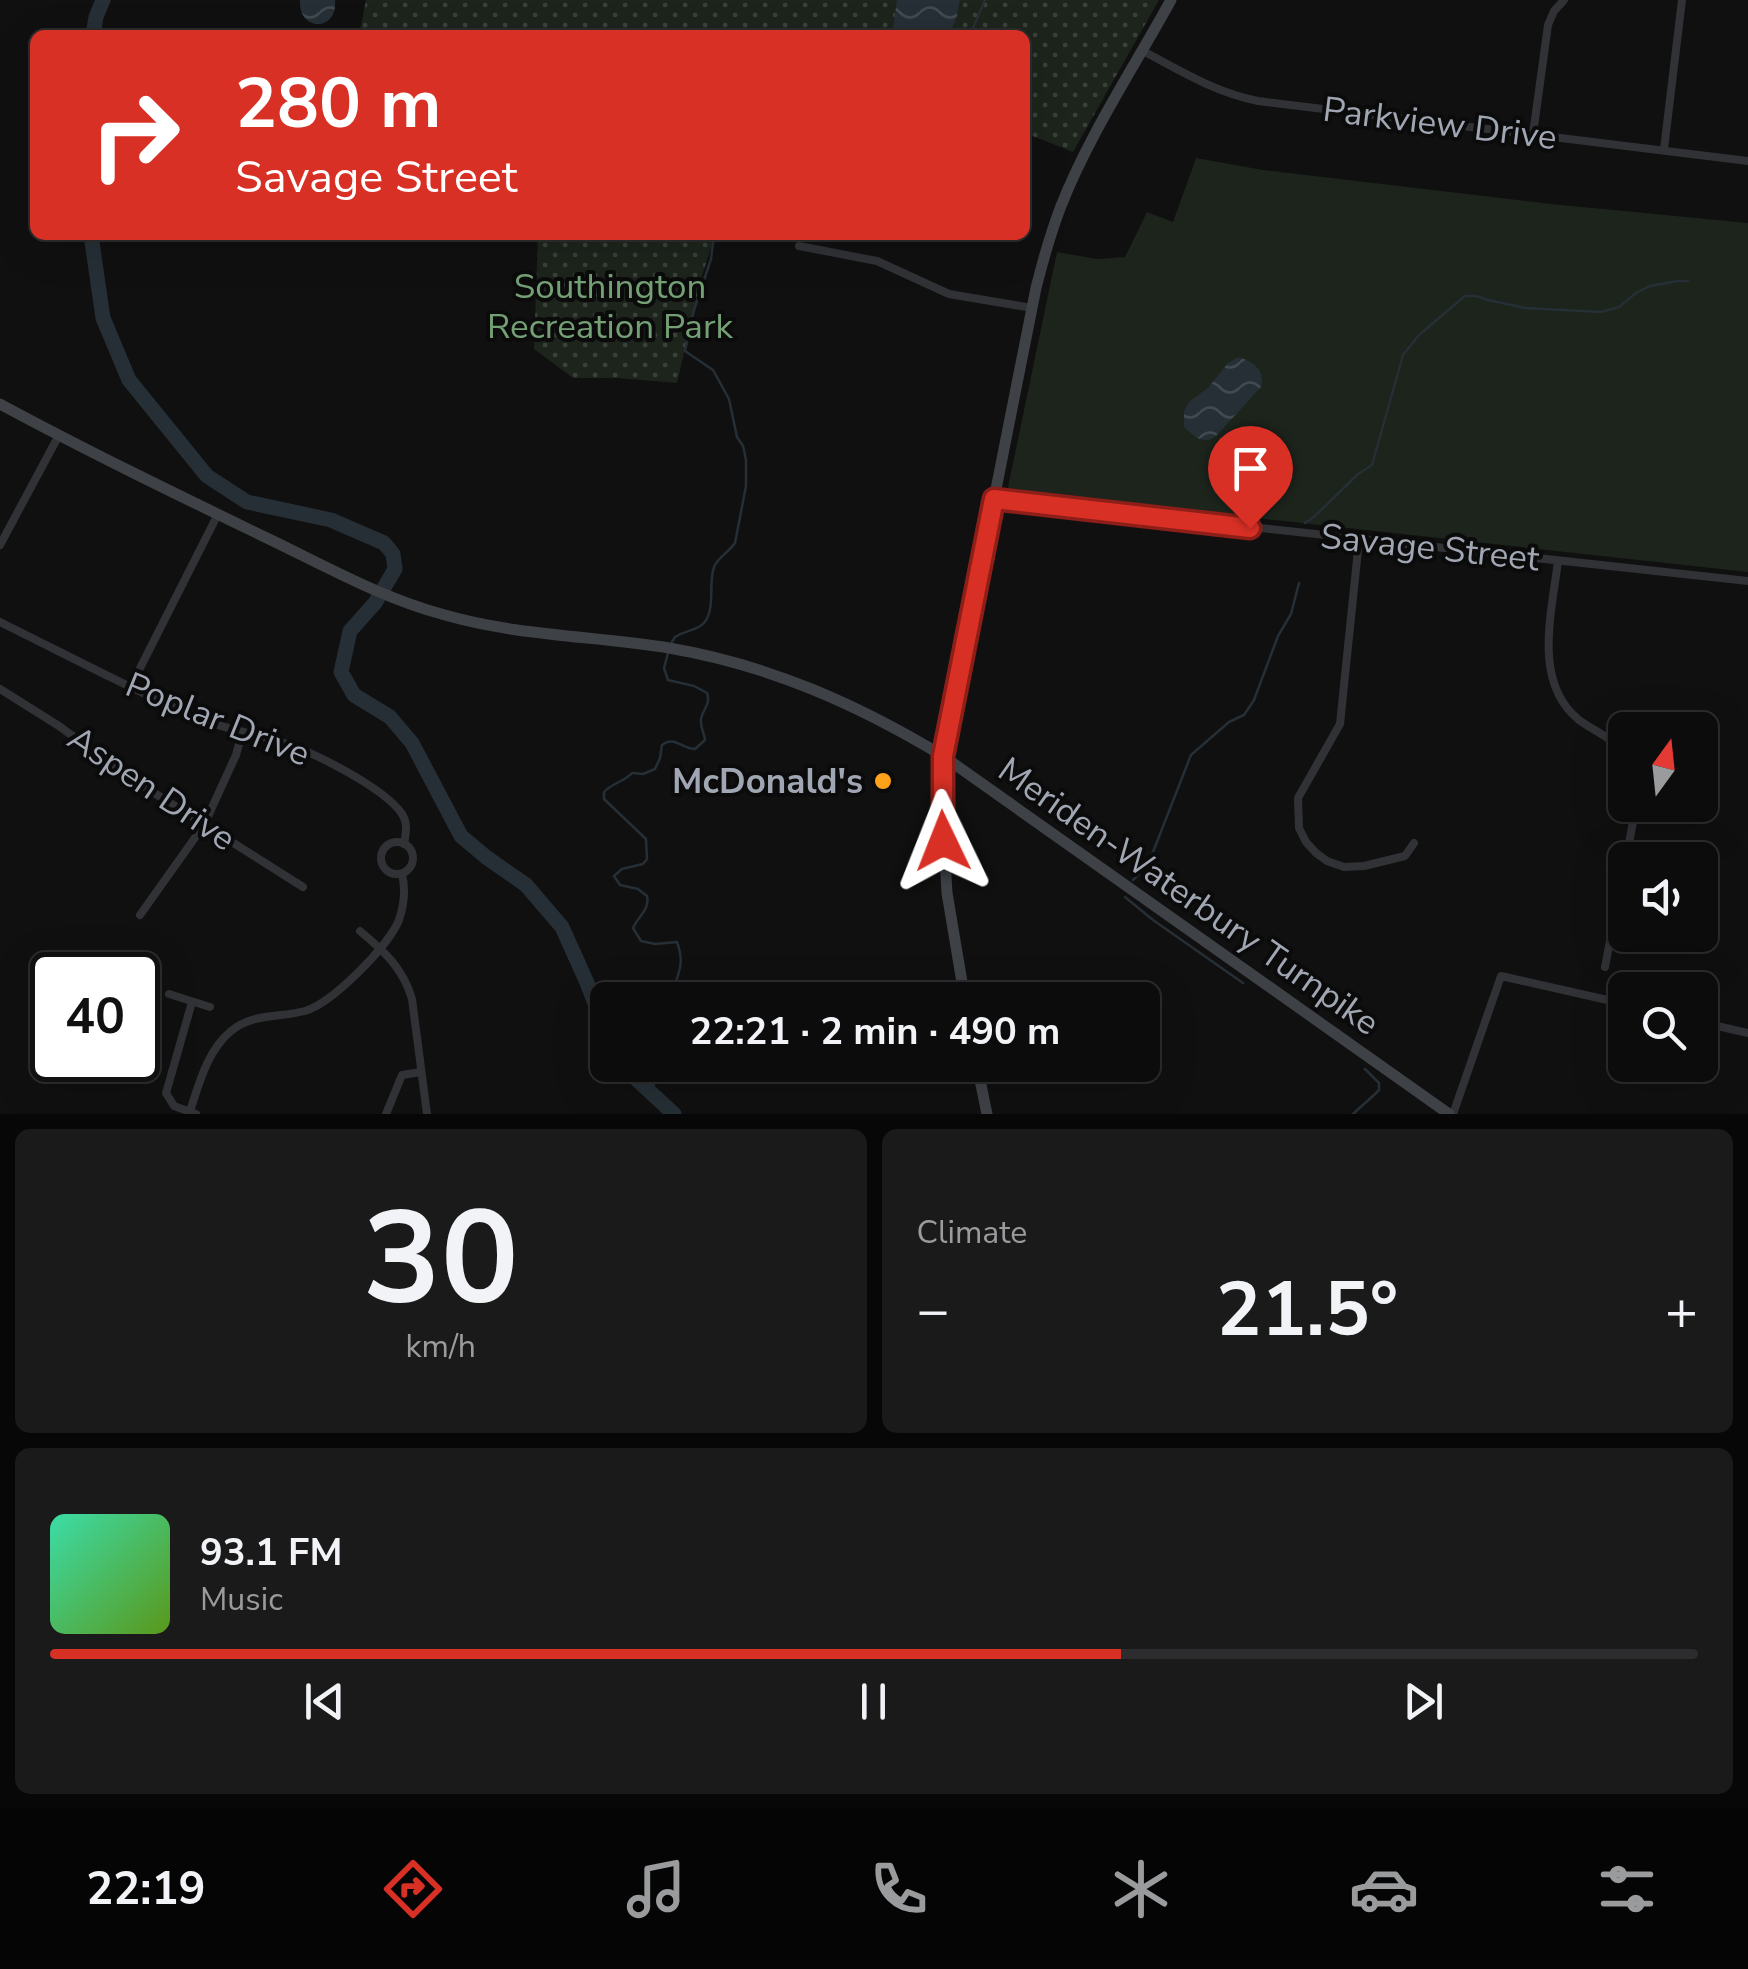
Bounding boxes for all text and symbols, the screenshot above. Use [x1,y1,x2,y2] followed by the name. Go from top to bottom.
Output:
[235,56,441,152] text: 280 m
[70,70,200,200] icon: right
[1320,86,1560,161] street label: Parkview Drive
[235,147,518,208] text: Savage Street
[487,263,733,350] park label: Southington Recreation Park
[1208,426,1293,529] pin
[1223,441,1278,496] icon: arrive
[1318,513,1542,582] street label: Savage Street
[119,661,317,778] street label: Poplar Drive
[1608,712,1718,822] north arrow
[1608,712,1718,1082] map controls
[59,715,245,862] street label: Aspen Drive
[989,747,1389,1046] street label: Meriden-Waterbury Turnpike
[672,758,863,805] place label: McDonald's
[872,770,894,792] marker: McDonald's
[891,789,995,893] position arrow
[1608,842,1718,952] button: sound
[30,952,160,1082] speed limit sign: 40
[1608,972,1718,1082] button: search
[690,1006,1060,1057] text: 22:21 · 2 min · 490 m
[363,1171,519,1348] text: 30
[917,1211,1027,1254] text: Climate
[1216,1259,1398,1361] text: 21.5°
[917,1273,950,1348] text: −
[1665,1273,1698,1348] text: +
[405,1325,476,1368] text: km/h
[200,1527,342,1578] text: 93.1 FM
[200,1578,283,1621] text: Music
[297,1674,352,1729] icon: previous
[846,1674,901,1729] icon: pause
[1396,1674,1451,1729] icon: next
[378,1854,448,1924] icon: directions
[621,1854,691,1924] icon: music
[864,1854,934,1924] icon: phone
[1106,1854,1176,1924] icon: climate
[1349,1854,1419,1924] icon: car
[1592,1854,1662,1924] icon: filters
[86,1859,206,1920] text: 22:19

